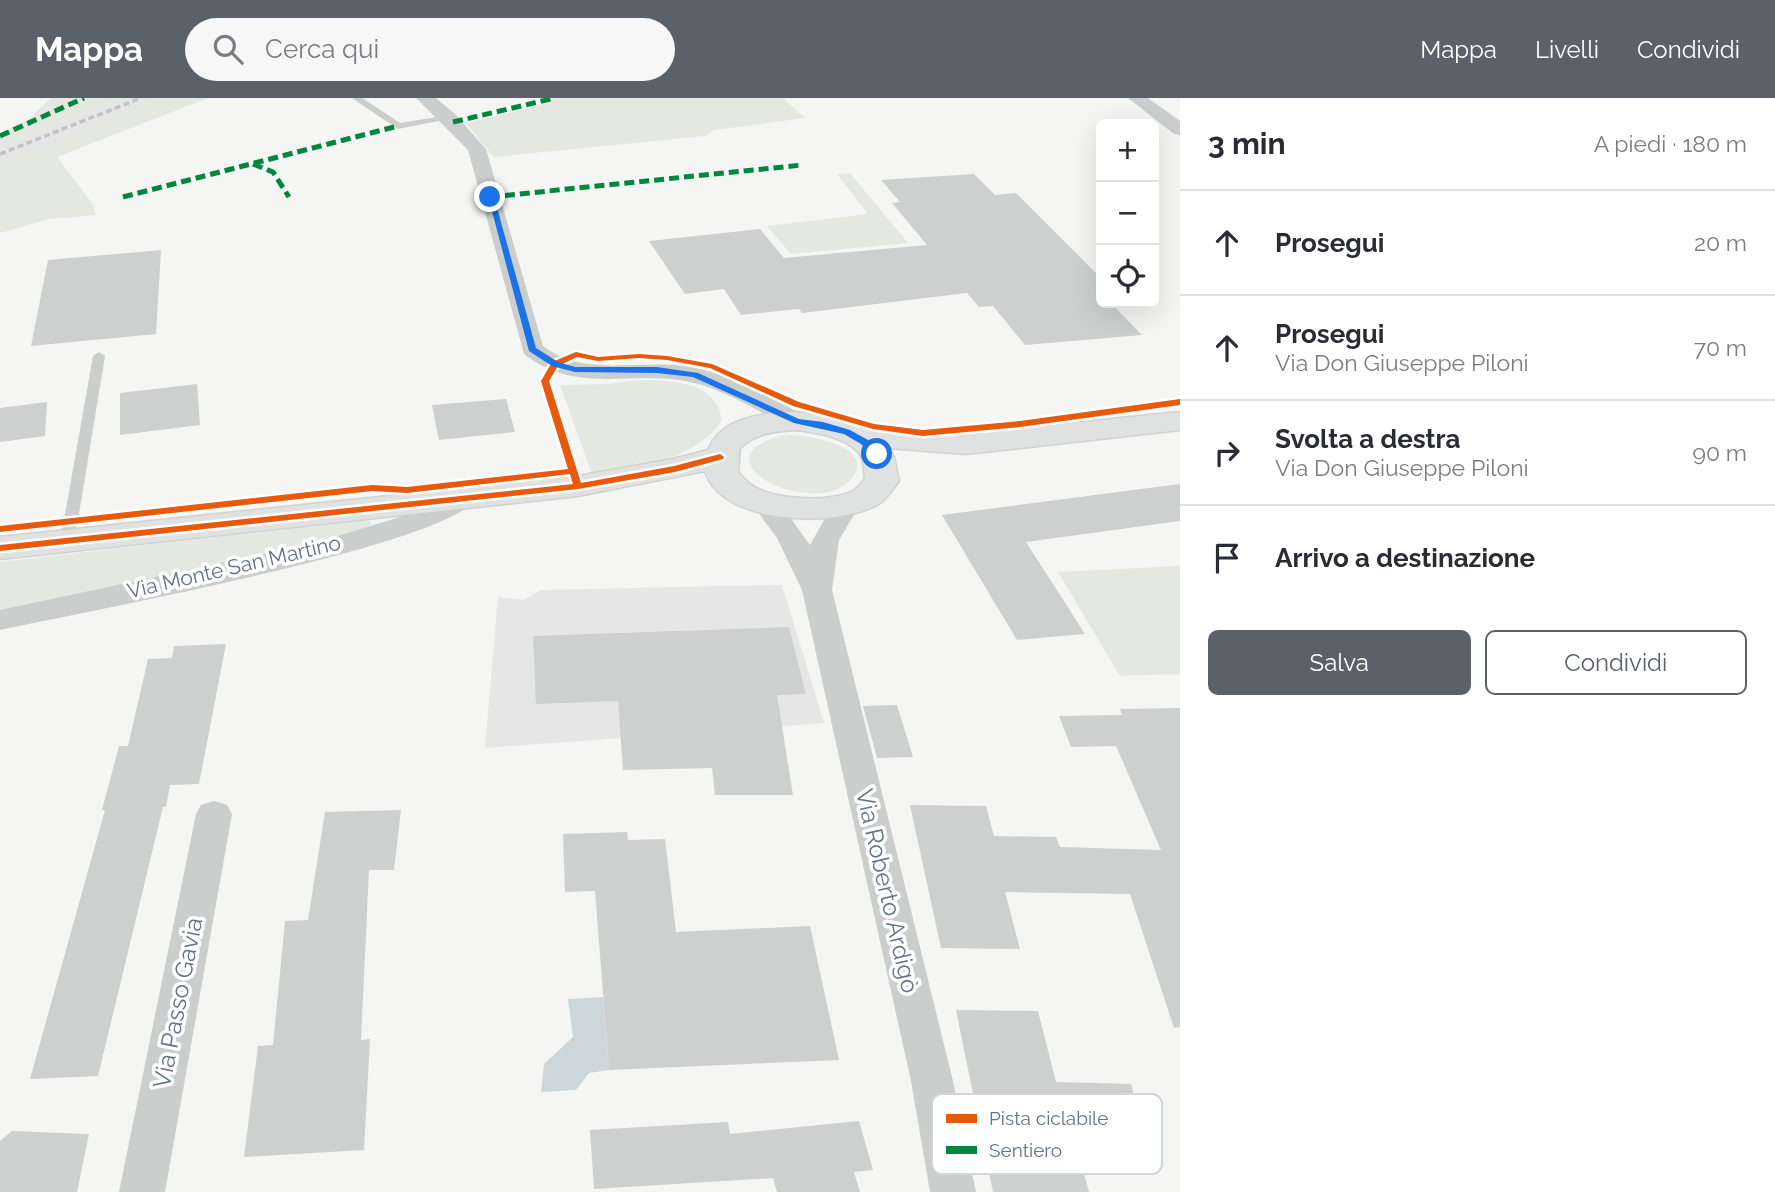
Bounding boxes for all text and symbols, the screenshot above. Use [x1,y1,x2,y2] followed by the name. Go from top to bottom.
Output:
[185,18,675,81] search box
[35,30,143,69] text: Mappa
[209,30,247,68] icon: search
[265,34,379,64] text: Cerca qui
[1420,35,1497,64] text: Mappa
[1535,35,1599,64] text: Livelli
[1637,35,1740,64] text: Condividi
[1096,119,1159,308] map controls
[1096,119,1159,182] button: +
[1208,126,1286,161] text: 3 min
[1594,130,1747,157] text: A piedi · 180 m
[474,181,505,212] route end
[1096,182,1159,245] button: −
[1208,224,1246,262] icon: ahead
[1275,228,1384,258] text: Prosegui
[1694,229,1747,256] text: 20 m
[1096,245,1159,308] button: locate
[1275,319,1384,349] text: Prosegui
[1208,329,1246,367] icon: ahead
[1694,334,1747,361] text: 70 m
[1275,349,1529,376] text: Via Don Giuseppe Piloni
[1275,424,1461,454] text: Svolta a destra
[1208,434,1246,472] icon: right
[861,438,892,469] route start
[1692,439,1747,466] text: 90 m
[1275,454,1529,481] text: Via Don Giuseppe Piloni
[125,530,343,603] street label: Via Monte San Martino
[1208,539,1246,577] icon: arrive
[1275,543,1535,573] text: Arrivo a destinazione
[1208,630,1471,695] button: Salva
[1485,630,1747,695] button: Condividi
[850,786,925,996] street label: Via Roberto Ardigò
[147,915,208,1091] street label: Via Passo Gavia
[932,1094,1162,1174] legend
[989,1107,1108,1129] text: Pista ciclabile
[989,1139,1062,1161] text: Sentiero

